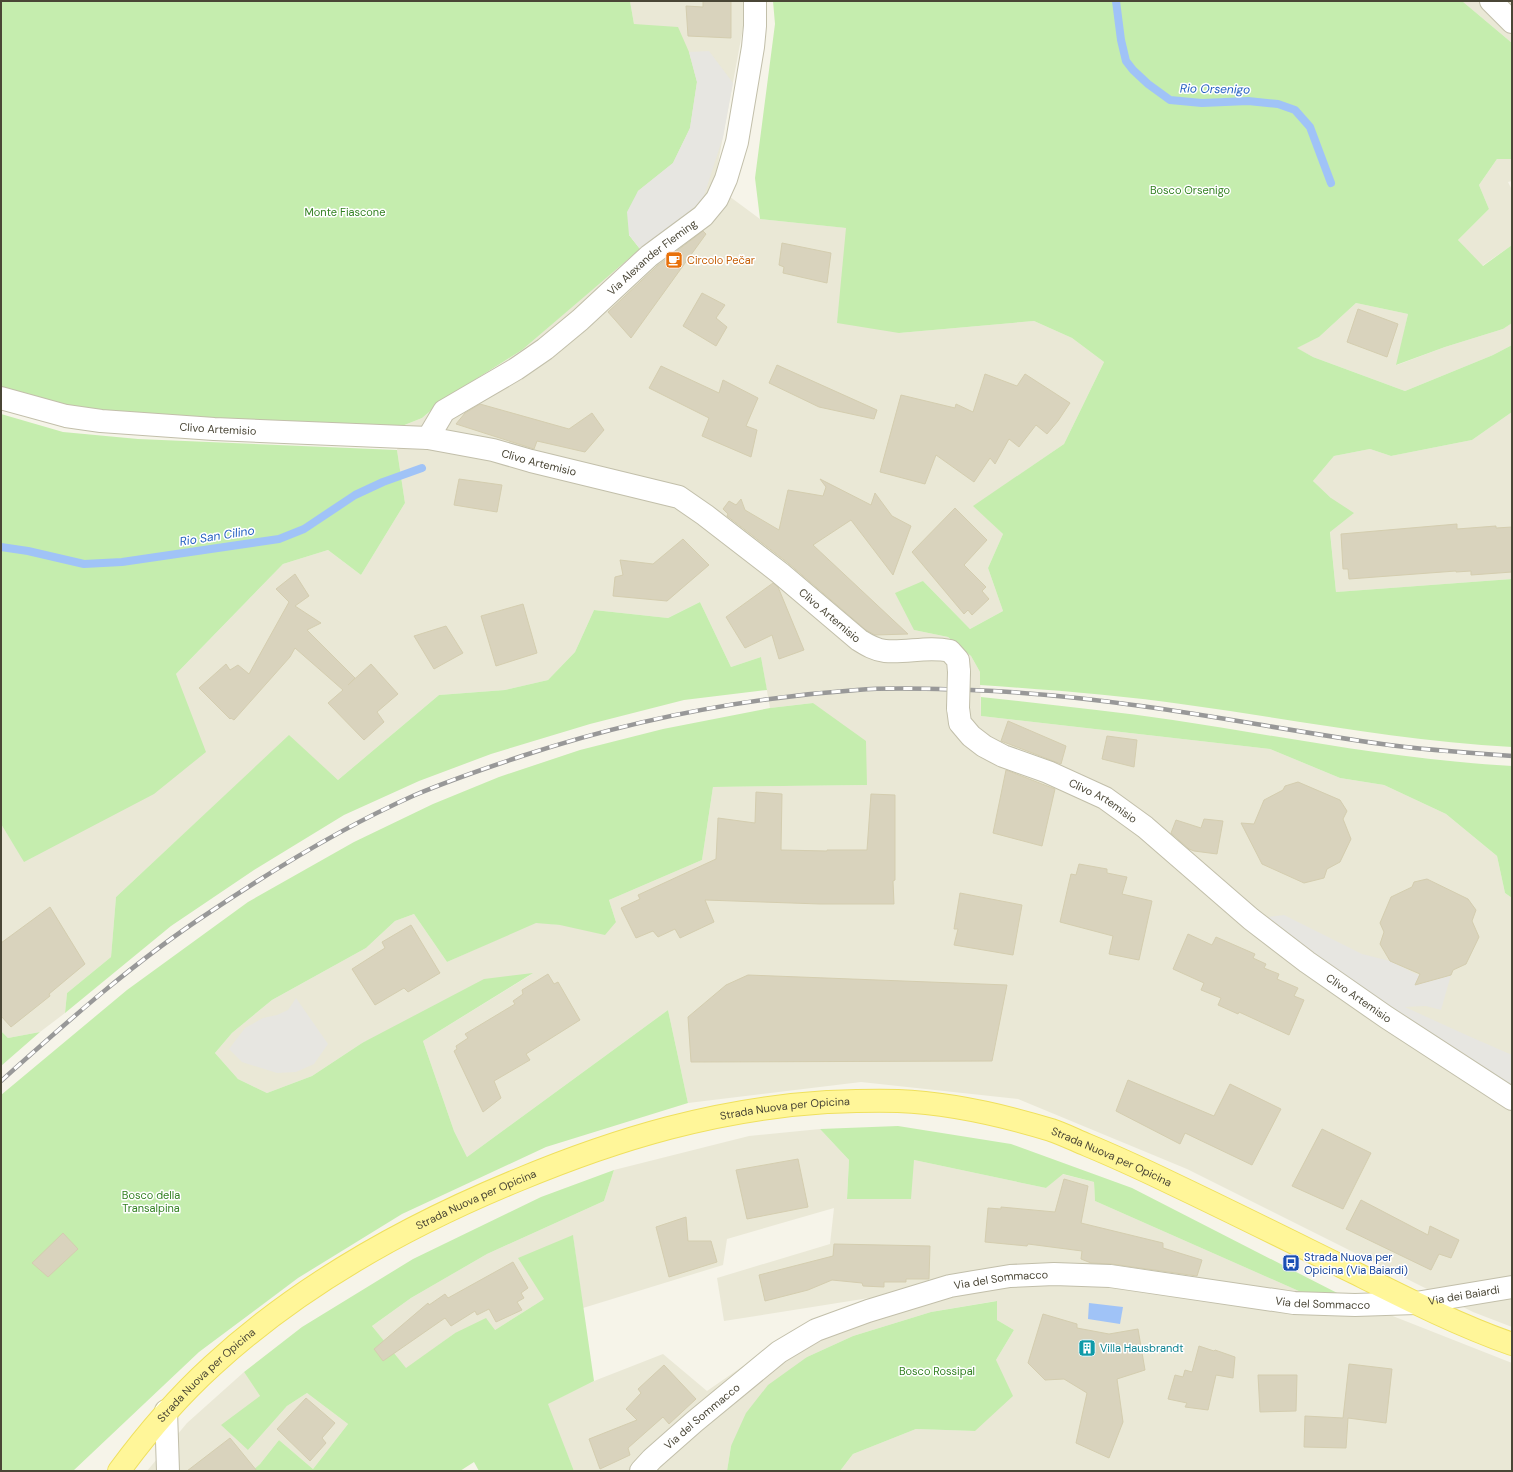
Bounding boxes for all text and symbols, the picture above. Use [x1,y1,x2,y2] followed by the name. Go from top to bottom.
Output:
[1180,80,1250,98] water label: Rio Orsenigo
[1150,183,1230,197] park label: Bosco Orsenigo
[305,205,385,219] park label: Monte Fiascone
[604,216,699,298] street label: Via Alexander Fleming
[664,250,684,270] cafe icon: Circolo Pečar
[687,253,755,267] place label: Circolo Pečar
[179,420,257,438] street label: Clivo Artemisio
[500,446,578,479] street label: Clivo Artemisio
[178,522,256,550] water label: Rio San Cilino
[796,585,864,645] street label: Clivo Artemisio
[1067,775,1140,826] street label: Clivo Artemisio
[1323,970,1394,1026] street label: Clivo Artemisio
[719,1094,850,1123] street label: Strada Nuova per Opicina
[1049,1124,1174,1189] street label: Strada Nuova per Opicina
[413,1166,538,1233] street label: Strada Nuova per Opicina
[122,1188,180,1215] park label: Bosco della Transalpina
[1304,1250,1408,1277] place label: Strada Nuova per Opicina (Via Baiardi)
[1281,1253,1301,1273] bus stop icon: Strada Nuova per Opicina (Via Baiardi)
[953,1267,1049,1292] street label: Via del Sommacco
[1427,1282,1501,1308] street label: Via dei Baiardi
[1274,1293,1370,1312] street label: Via del Sommacco
[154,1325,258,1425] street label: Strada Nuova per Opicina
[1077,1338,1097,1358] building icon: Villa Hausbrandt
[1100,1341,1184,1355] place label: Villa Hausbrandt
[899,1364,975,1378] park label: Bosco Rossipal
[661,1380,743,1452] street label: Via del Sommacco

